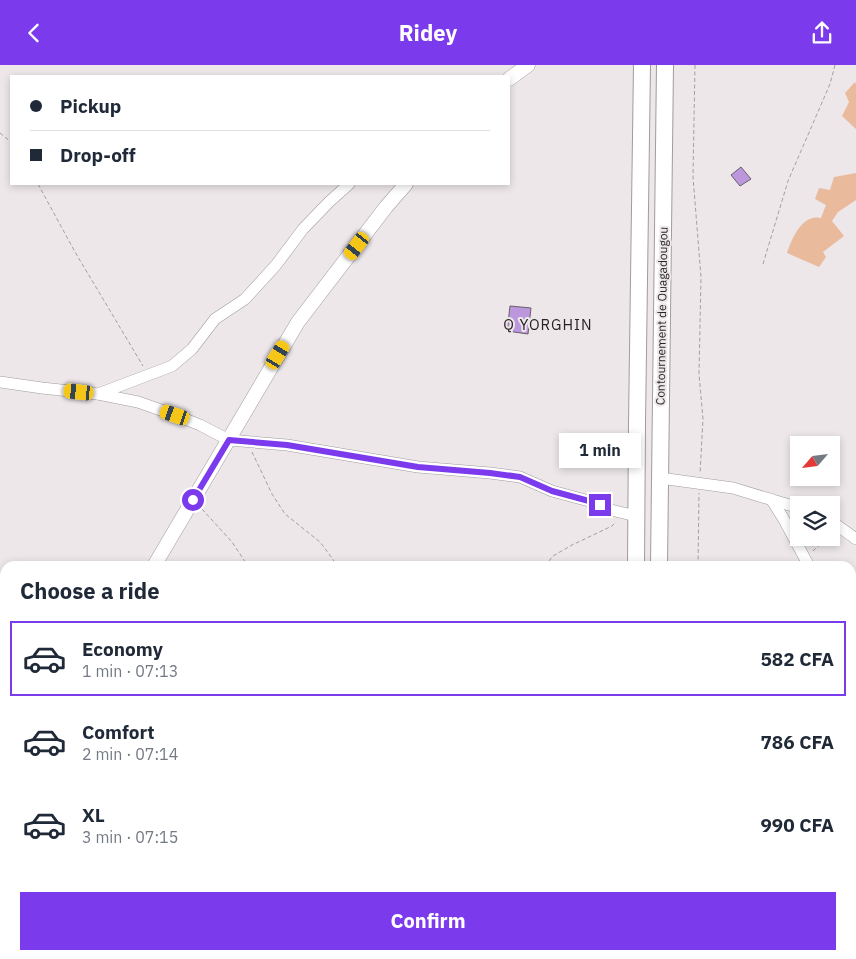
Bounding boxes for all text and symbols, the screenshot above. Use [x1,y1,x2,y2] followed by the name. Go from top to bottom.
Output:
[399,18,457,47] text: Ridey
[20,19,48,47] icon: back
[808,19,836,47] icon: share
[60,94,121,118] text: Pickup
[60,143,136,167] text: Drop-off
[652,227,671,405] street label: Contournement de Ouagadougou
[341,230,372,262] car
[503,315,593,334] district label: Q YORGHIN
[263,338,292,372] car
[63,383,94,401] car
[158,403,191,427] car
[559,433,641,467] callout: 1 min
[790,436,840,486] north arrow
[790,436,840,546] map controls
[579,440,621,460] text: 1 min
[182,489,204,511] route start
[589,494,611,516] route end
[790,496,840,546] button: layers
[20,576,160,605] text: Choose a ride
[22,636,67,681] icon: car
[82,637,163,661] text: Economy
[760,647,834,671] text: 582 CFA
[82,661,178,681] text: 1 min · 07:13
[22,719,67,764] icon: car
[82,720,155,744] text: Comfort
[760,730,834,754] text: 786 CFA
[82,744,178,764] text: 2 min · 07:14
[22,802,67,847] icon: car
[82,803,105,827] text: XL
[760,813,834,837] text: 990 CFA
[82,827,178,847] text: 3 min · 07:15
[20,892,836,950] button: Confirm

